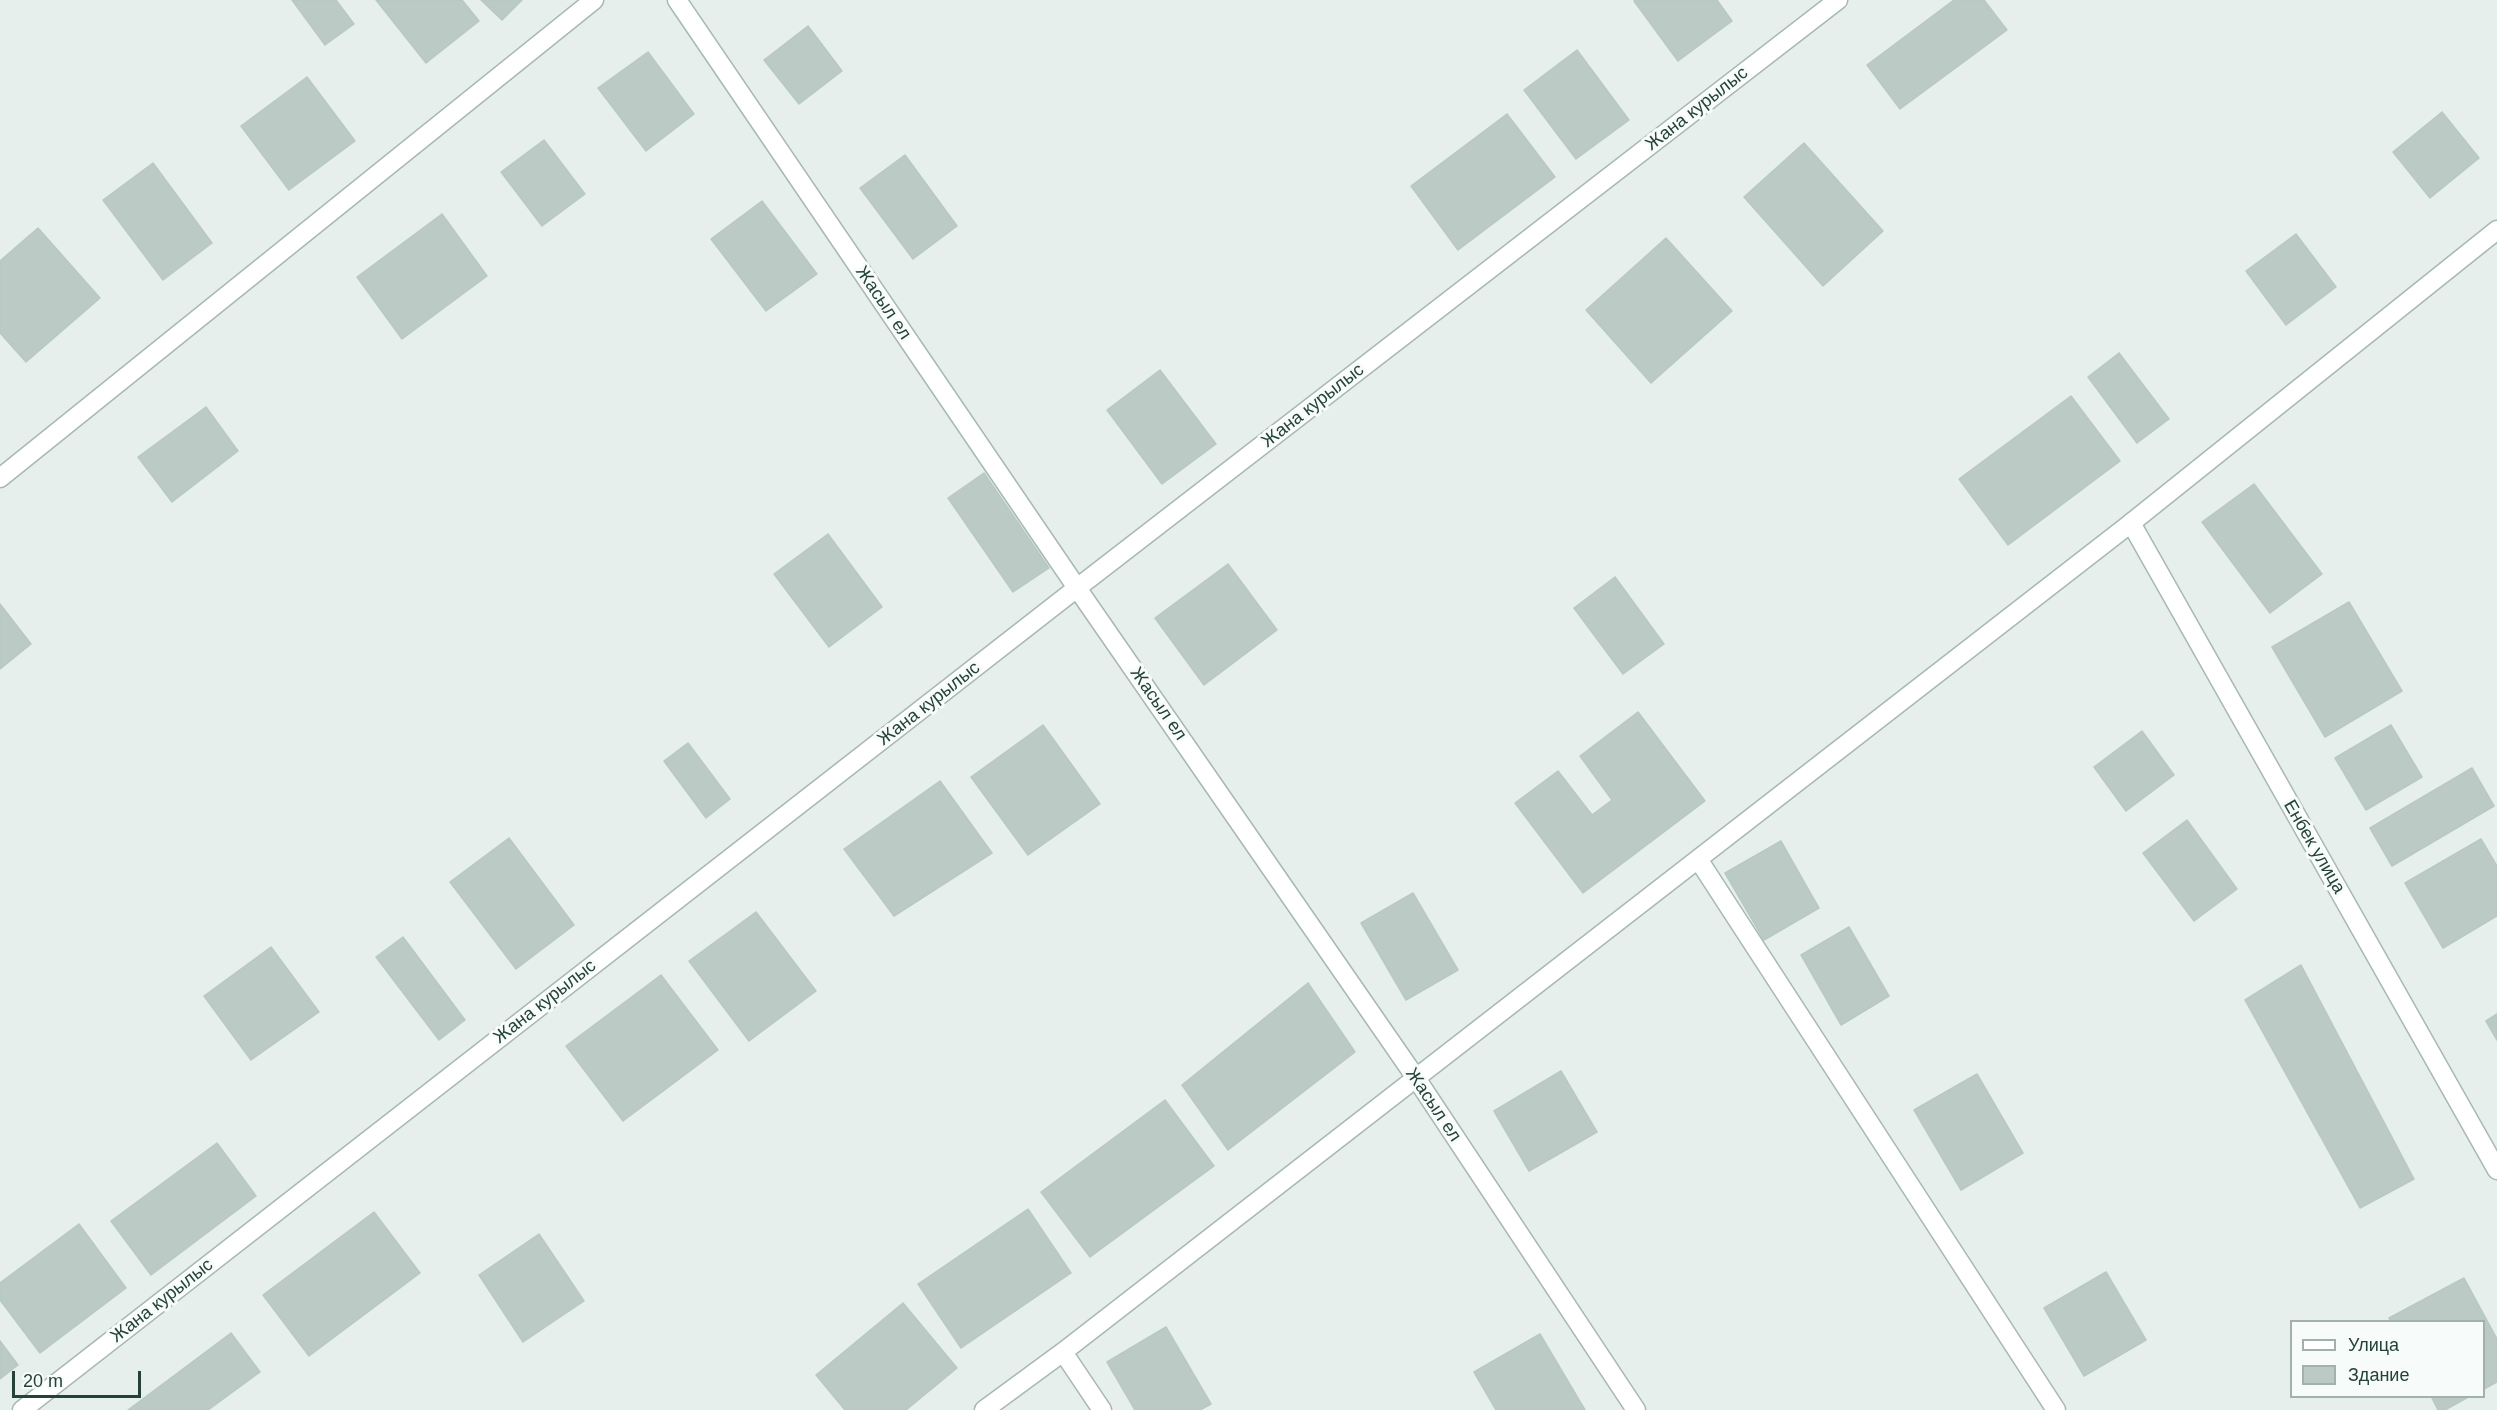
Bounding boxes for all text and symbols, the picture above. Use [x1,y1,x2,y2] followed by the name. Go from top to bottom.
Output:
[1641,62,1753,156] street label: Жана курылыс
[851,262,915,344] street label: Жасыл ел
[1257,359,1369,453] street label: Жана курылыс
[873,657,985,751] street label: Жана курылыс
[1125,663,1191,745] street label: Жасыл ел
[2279,796,2349,898] street label: Енбек улица
[489,955,601,1049] street label: Жана курылыс
[1401,1064,1465,1146] street label: Жасыл ел
[106,1254,218,1348] street label: Жана курылыс
[2290,1320,2485,1398] legend
[2348,1335,2399,1355] text: Улица
[15,1359,144,1397] scale bar
[2348,1365,2409,1385] text: Здание
[23,1371,63,1391] text: 20 m

